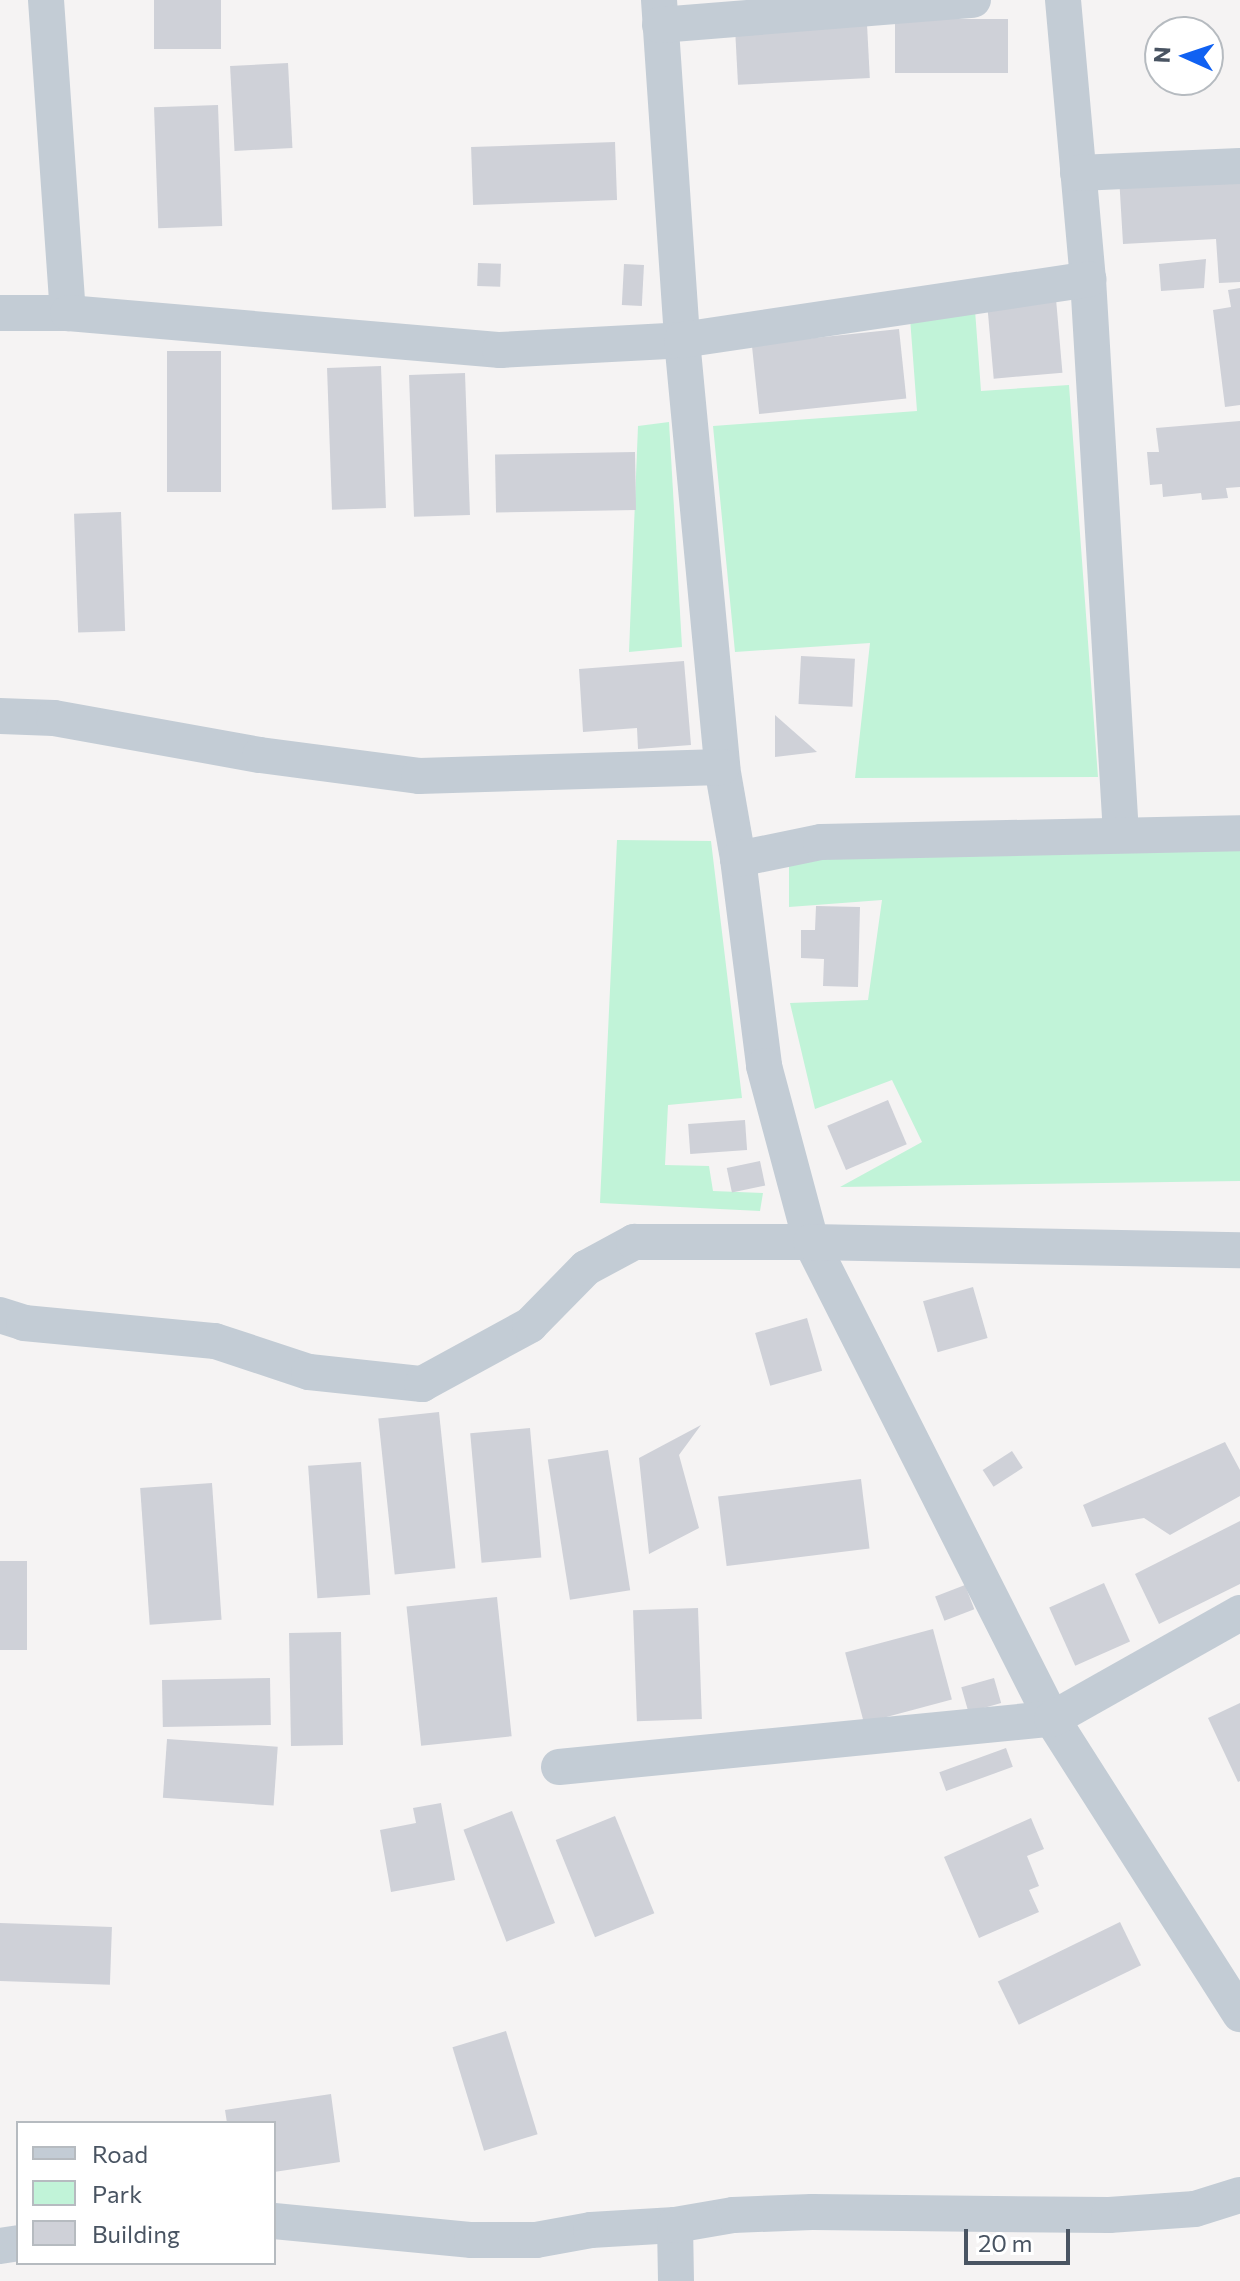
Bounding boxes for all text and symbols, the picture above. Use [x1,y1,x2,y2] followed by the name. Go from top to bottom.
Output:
[1144,16,1224,96] north arrow
[1148,46,1175,64] text: N
[16,2121,276,2265] legend
[92,2139,148,2168] text: Road
[92,2179,142,2208] text: Park
[968,2213,1074,2263] scale bar
[92,2219,180,2248] text: Building
[978,2228,1032,2257] text: 20 m

